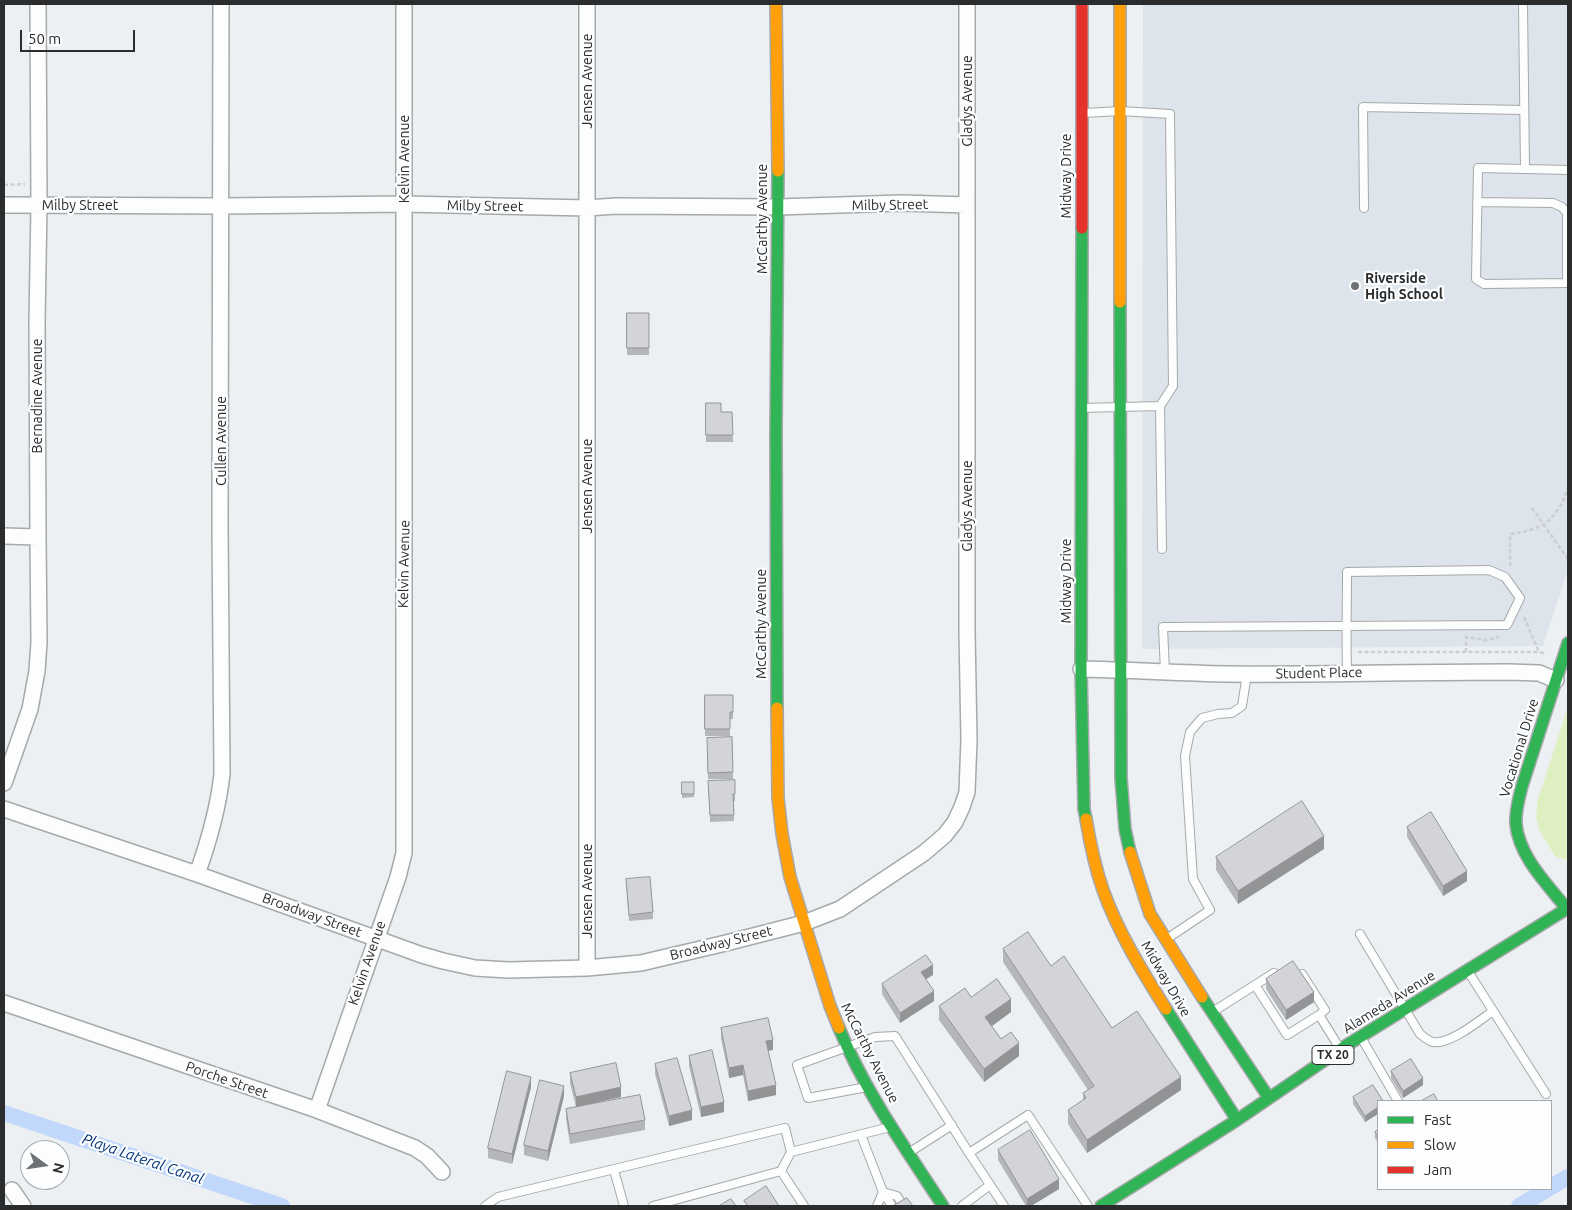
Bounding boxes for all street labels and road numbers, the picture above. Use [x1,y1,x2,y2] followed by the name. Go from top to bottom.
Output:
[579,34,595,128] street label: Jensen Avenue
[959,55,975,147] street label: Gladys Avenue
[396,115,412,203] street label: Kelvin Avenue
[1058,134,1074,218] street label: Midway Drive
[754,164,770,274] street label: McCarthy Avenue
[852,196,928,214] street label: Milby Street
[42,197,118,213] street label: Milby Street
[447,197,523,215] street label: Milby Street
[29,339,45,453] street label: Bernadine Avenue
[213,396,229,486] street label: Cullen Avenue
[579,439,595,533] street label: Jensen Avenue
[959,460,975,552] street label: Gladys Avenue
[395,520,413,608] street label: Kelvin Avenue
[1058,539,1074,623] street label: Midway Drive
[753,569,769,679] street label: McCarthy Avenue
[1275,664,1363,682] street label: Student Place
[1496,697,1542,799] street label: Vocational Drive
[579,844,595,938] street label: Jensen Avenue
[260,889,364,941] street label: Broadway Street
[345,919,389,1007] street label: Kelvin Avenue
[668,922,774,964] street label: Broadway Street
[1138,938,1194,1020] street label: Midway Drive
[1340,967,1438,1037] street label: Alameda Avenue
[837,1000,903,1106] street label: McCarthy Avenue
[1312,1046,1354,1064] road number: TX 20
[184,1058,270,1102] street label: Porche Street

